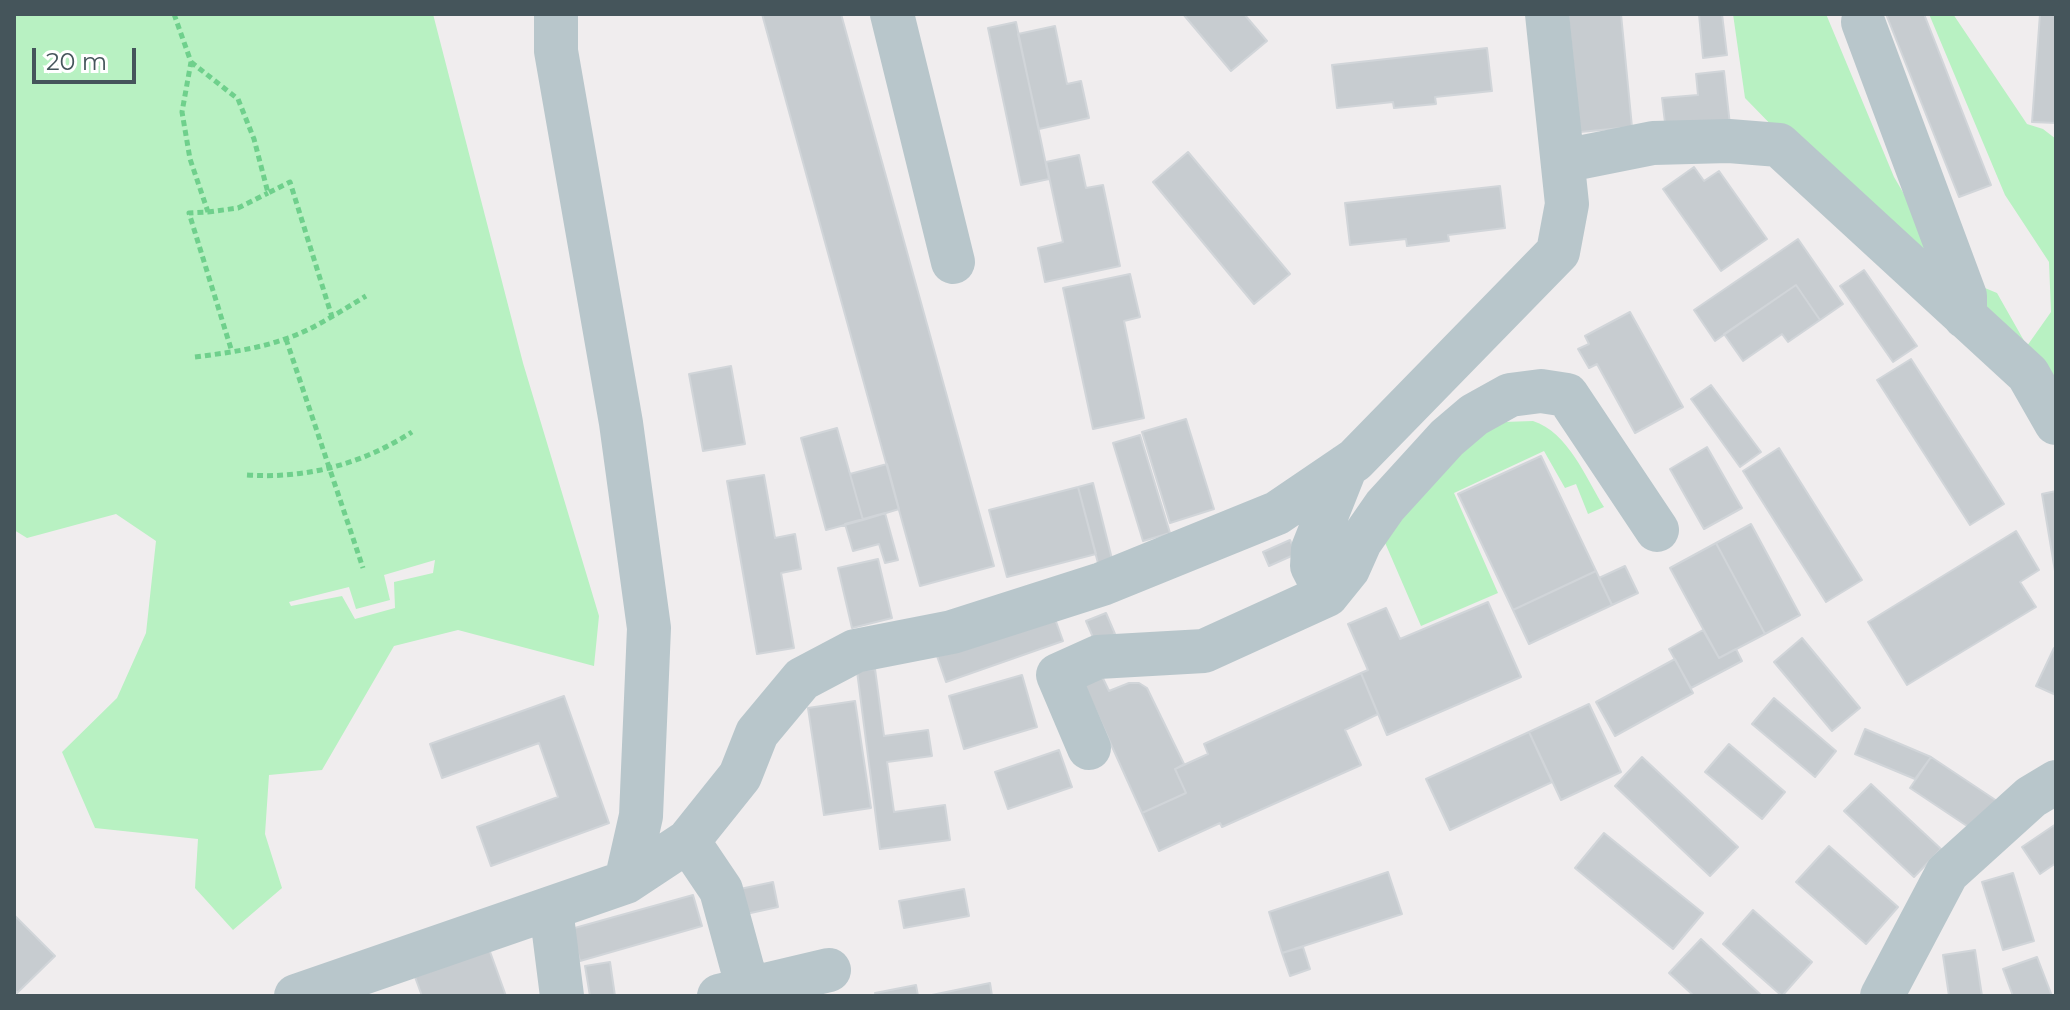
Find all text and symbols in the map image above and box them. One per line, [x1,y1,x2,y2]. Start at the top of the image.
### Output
scale bar [36,32,140,82]
text: 20 m [46,47,107,76]

